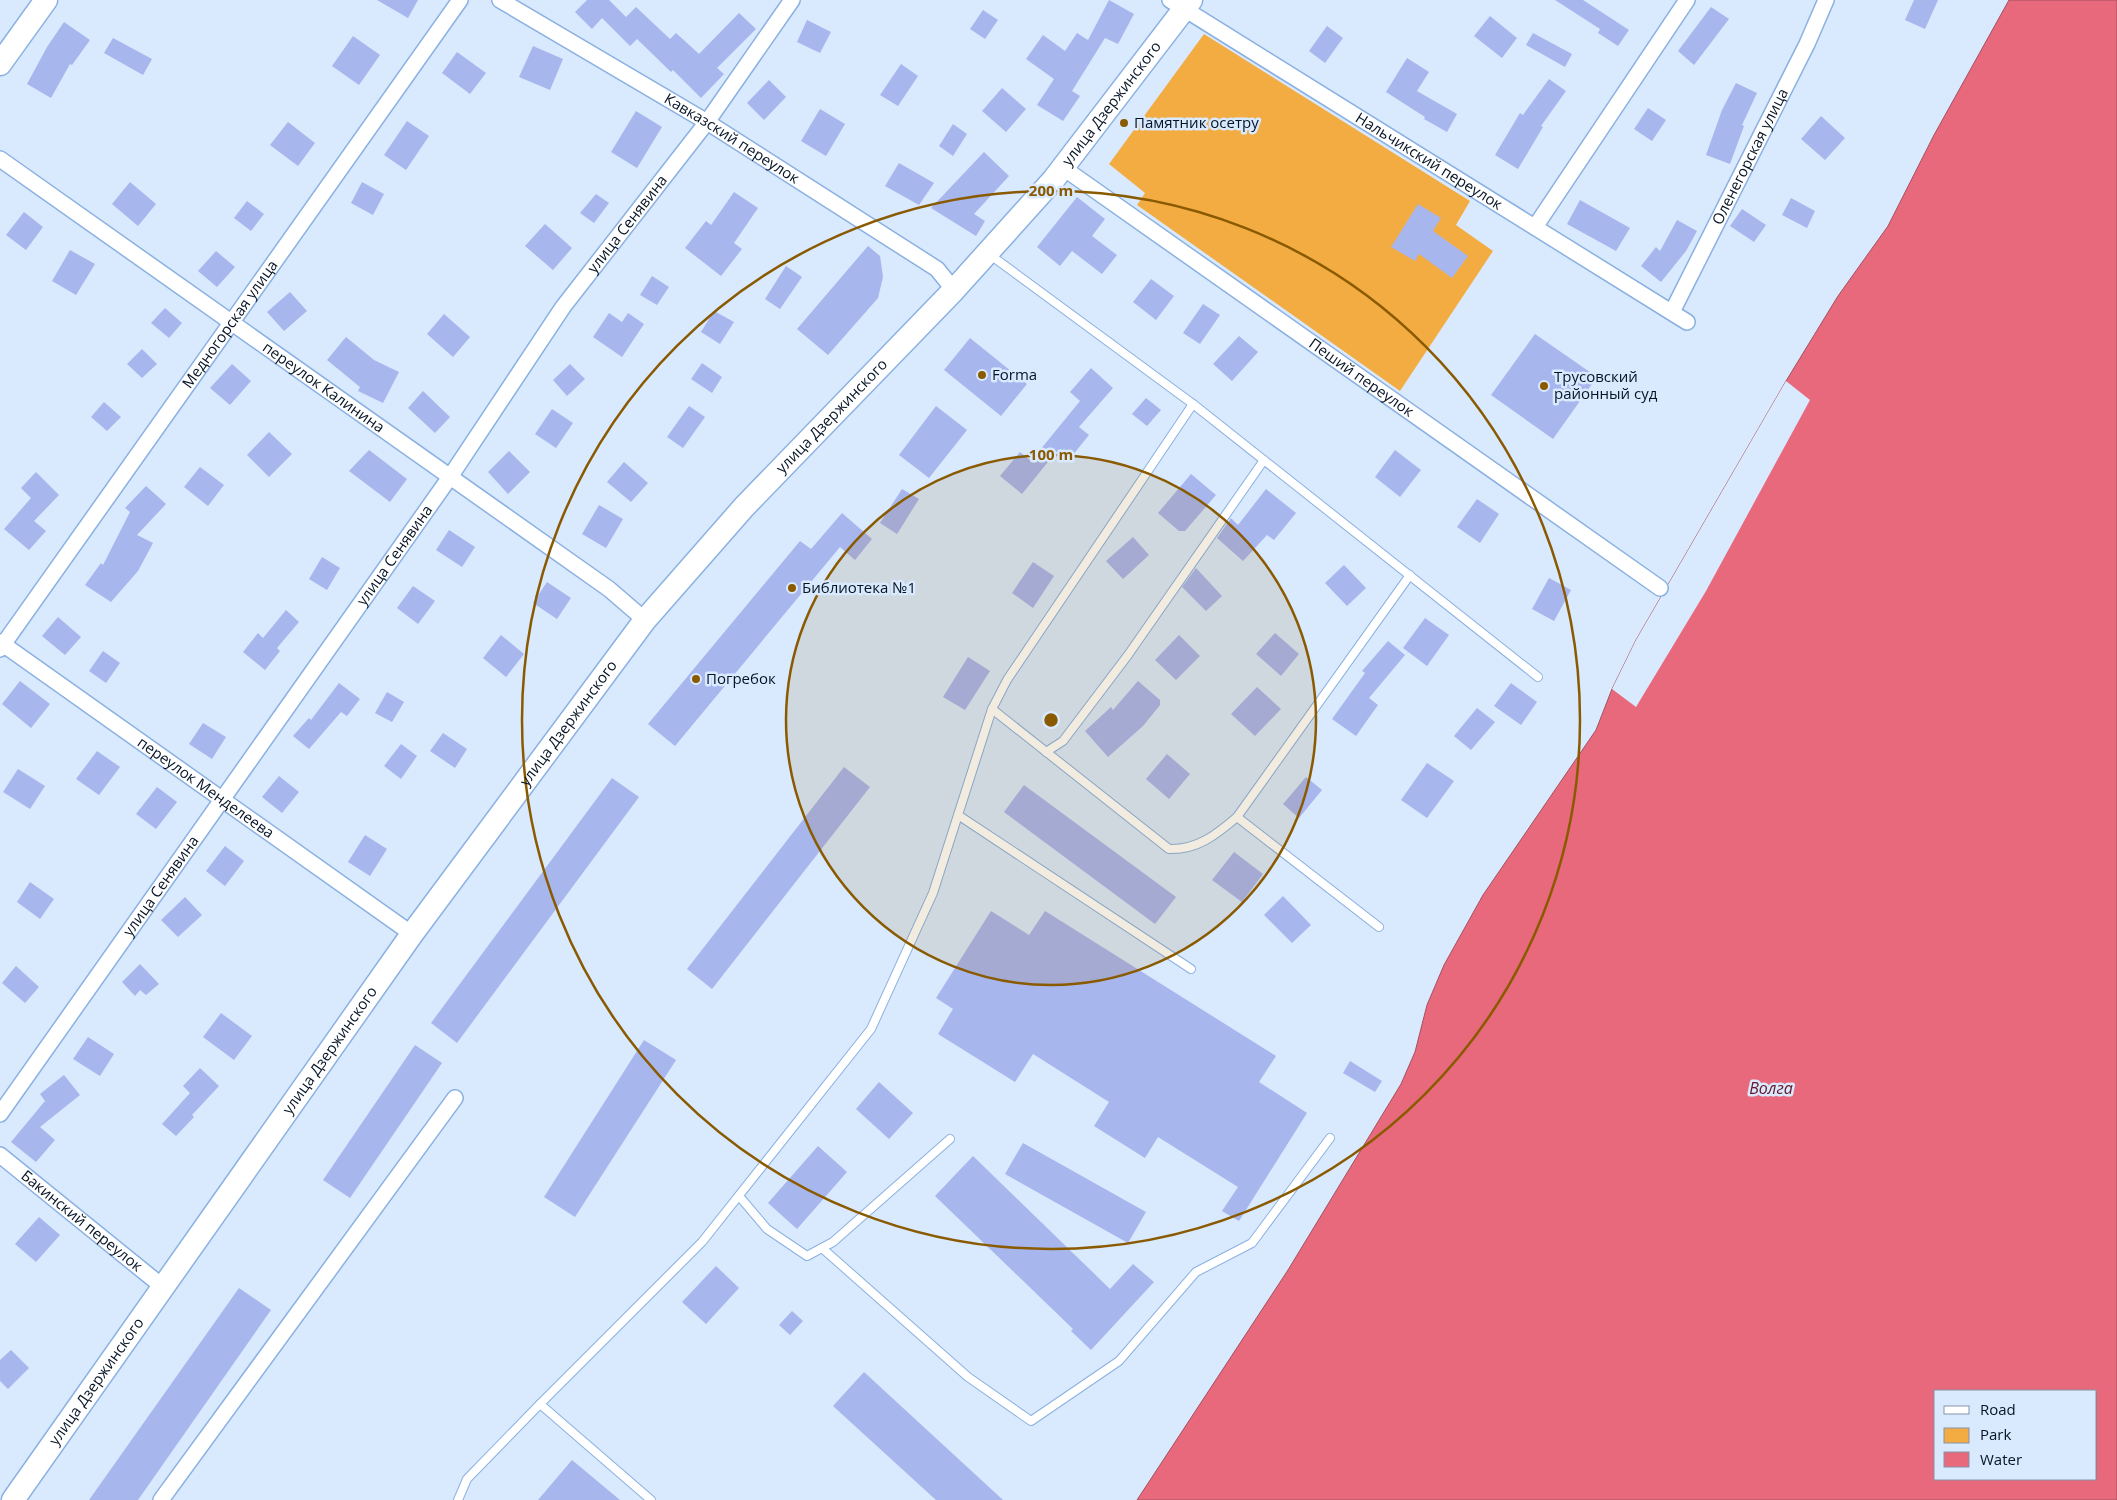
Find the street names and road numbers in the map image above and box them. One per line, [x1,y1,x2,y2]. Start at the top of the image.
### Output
street label: улица Дзержинского [1057,37,1165,169]
street label: Оленегорская улица [1707,85,1792,228]
street label: Кавказский переулок [661,88,804,188]
street label: Нальчикский переулок [1352,107,1507,214]
street label: улица Сенявина [582,170,671,277]
street label: Медногорская улица [177,256,282,392]
street label: Пеший переулок [1305,333,1419,421]
street label: переулок Калинина [259,337,389,436]
street label: улица Дзержинского [771,354,891,477]
street label: улица Сенявина [351,500,436,609]
street label: улица Дзержинского [514,656,621,790]
street label: переулок Менделеева [134,732,278,842]
street label: улица Сенявина [118,831,203,940]
street label: улица Дзержинского [277,982,381,1118]
street label: Бакинский переулок [17,1165,147,1276]
street label: улица Дзержинского [44,1313,148,1449]

